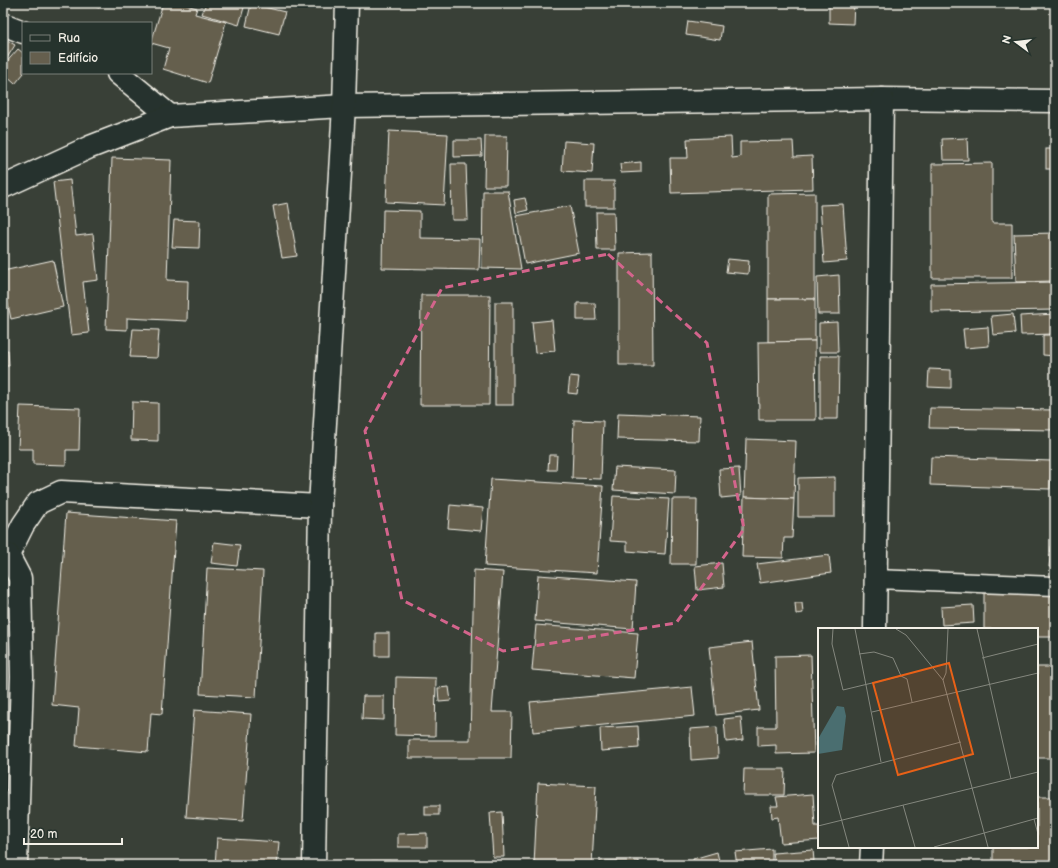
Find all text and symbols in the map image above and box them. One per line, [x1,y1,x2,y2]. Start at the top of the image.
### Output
legend [22,22,152,74]
north arrow [996,22,1036,62]
text: Rua [58,31,80,46]
text: N [999,34,1014,45]
text: Edifício [58,51,98,66]
inset map [818,628,1038,848]
scale bar [24,820,122,846]
text: 20 m [30,827,57,842]

